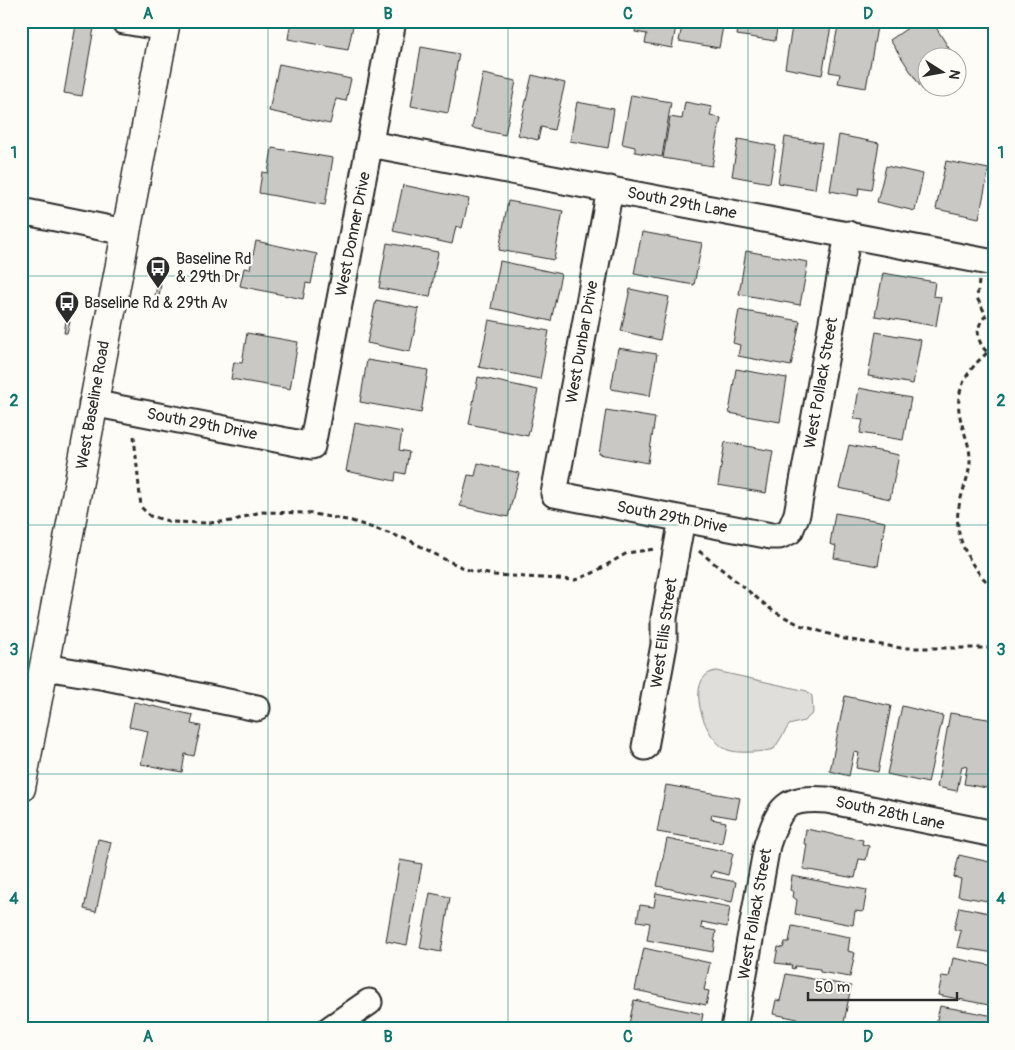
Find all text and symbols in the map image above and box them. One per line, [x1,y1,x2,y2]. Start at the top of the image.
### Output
text: A [143,4,154,24]
text: B [383,4,393,24]
text: C [623,4,633,24]
text: D [863,4,873,24]
north arrow [918,48,968,98]
text: N [945,68,964,81]
text: 1 [11,143,17,163]
text: 1 [998,143,1004,163]
street label: West Donner Drive [331,170,375,298]
street label: South 29th Lane [626,183,738,223]
place label: Baseline Rd & 29th Dr [176,249,252,287]
bus stop icon: Baseline Rd & 29th Dr [145,255,171,289]
street label: West Dunbar Drive [561,279,603,405]
bus stop icon: Baseline Rd & 29th Av [54,290,80,324]
place label: Baseline Rd & 29th Av [84,293,228,313]
street label: West Pollack Street [800,315,842,450]
street label: West Baseline Road [72,339,114,471]
text: 2 [10,391,19,411]
text: 2 [997,391,1006,411]
street label: South 29th Drive [145,403,259,445]
street label: South 29th Drive [615,496,729,538]
street label: West Ellis Street [646,576,682,690]
text: 3 [10,640,19,660]
text: 3 [997,640,1006,660]
street label: South 28th Lane [834,792,946,834]
street label: West Pollack Street [734,846,776,981]
text: 4 [9,889,19,909]
text: 4 [996,889,1006,909]
scale bar [808,970,956,1002]
text: 50 m [815,978,850,997]
text: A [143,1027,154,1047]
text: B [383,1027,393,1047]
text: C [623,1027,633,1047]
text: D [863,1027,873,1047]

